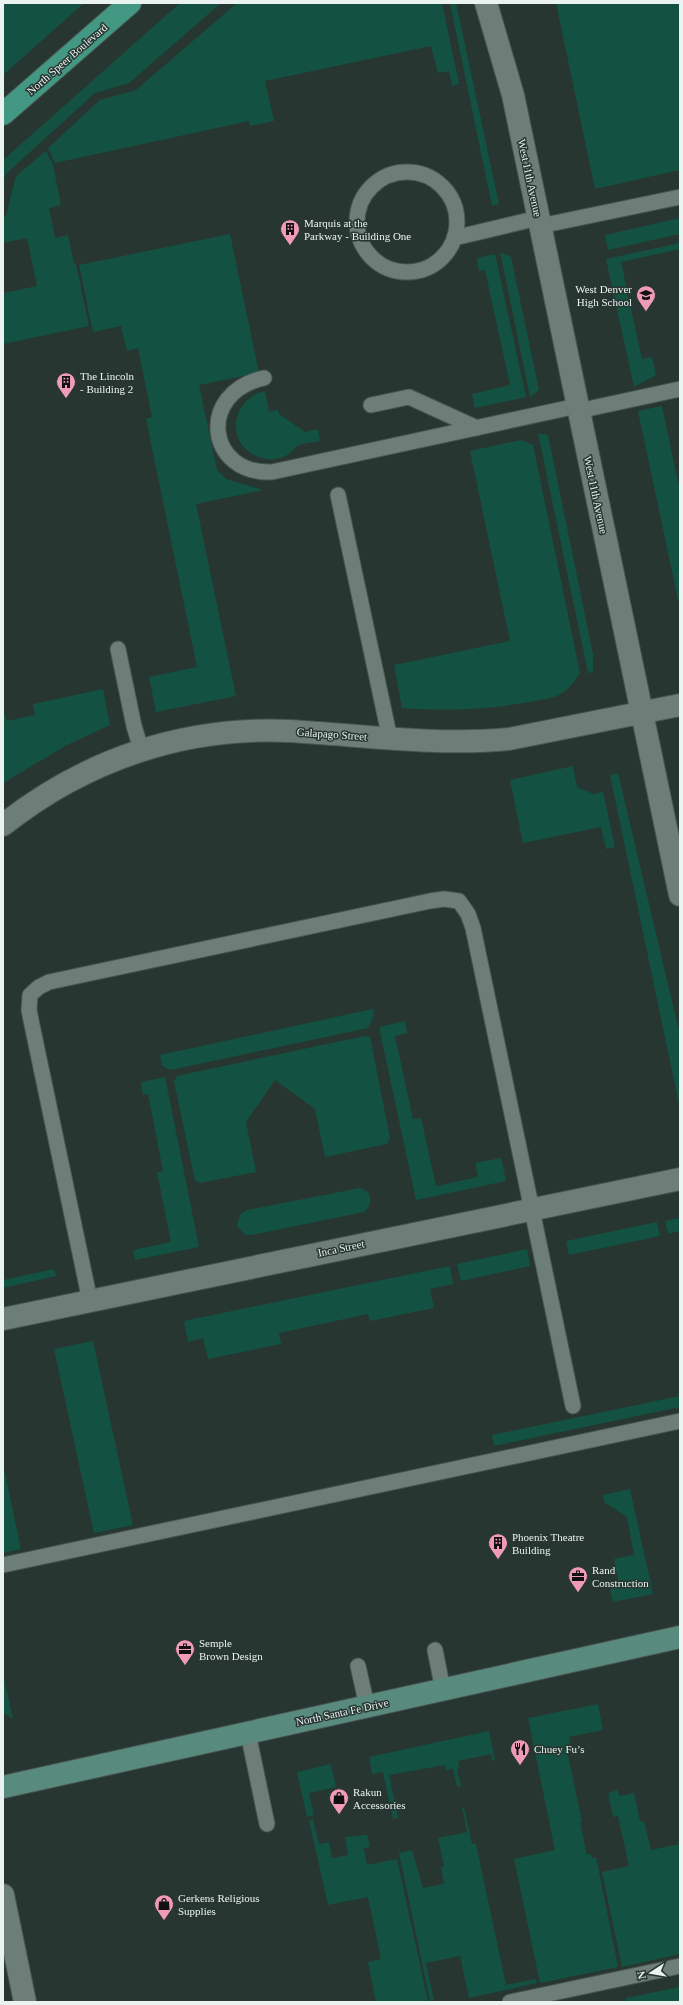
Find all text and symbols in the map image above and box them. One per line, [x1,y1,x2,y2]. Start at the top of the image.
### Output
street label: North Speer Boulevard [25,21,110,97]
street label: West 11th Avenue [516,138,544,218]
place label: Marquis at the Parkway - Building One [304,217,411,242]
building icon: Marquis at the Parkway - Building One [279,218,301,246]
place label: West Denver High School [575,283,632,308]
school or university icon: West Denver High School [635,284,657,312]
place label: The Lincoln - Building 2 [80,370,135,395]
building icon: The Lincoln - Building 2 [55,371,77,399]
street label: West 11th Avenue [582,455,610,535]
street label: Galapago Street [296,726,368,742]
street label: Inca Street [317,1237,365,1259]
place label: Phoenix Theatre Building [512,1531,584,1556]
building icon: Phoenix Theatre Building [487,1532,509,1560]
place label: Rand Construction [592,1564,649,1589]
office icon: Rand Construction [567,1565,589,1593]
place label: Semple Brown Design [199,1637,263,1662]
office icon: Semple Brown Design [174,1638,196,1666]
street label: North Santa Fe Drive [295,1696,390,1728]
restaurant icon: Chuey Fu’s [509,1738,531,1766]
place label: Chuey Fu’s [534,1743,584,1755]
place label: Rakun Accessories [353,1786,406,1811]
shop icon: Rakun Accessories [328,1787,350,1815]
place label: Gerkens Religious Supplies [178,1892,260,1917]
shop icon: Gerkens Religious Supplies [153,1893,175,1921]
north arrow [631,1953,671,1993]
text: N [635,1970,648,1980]

